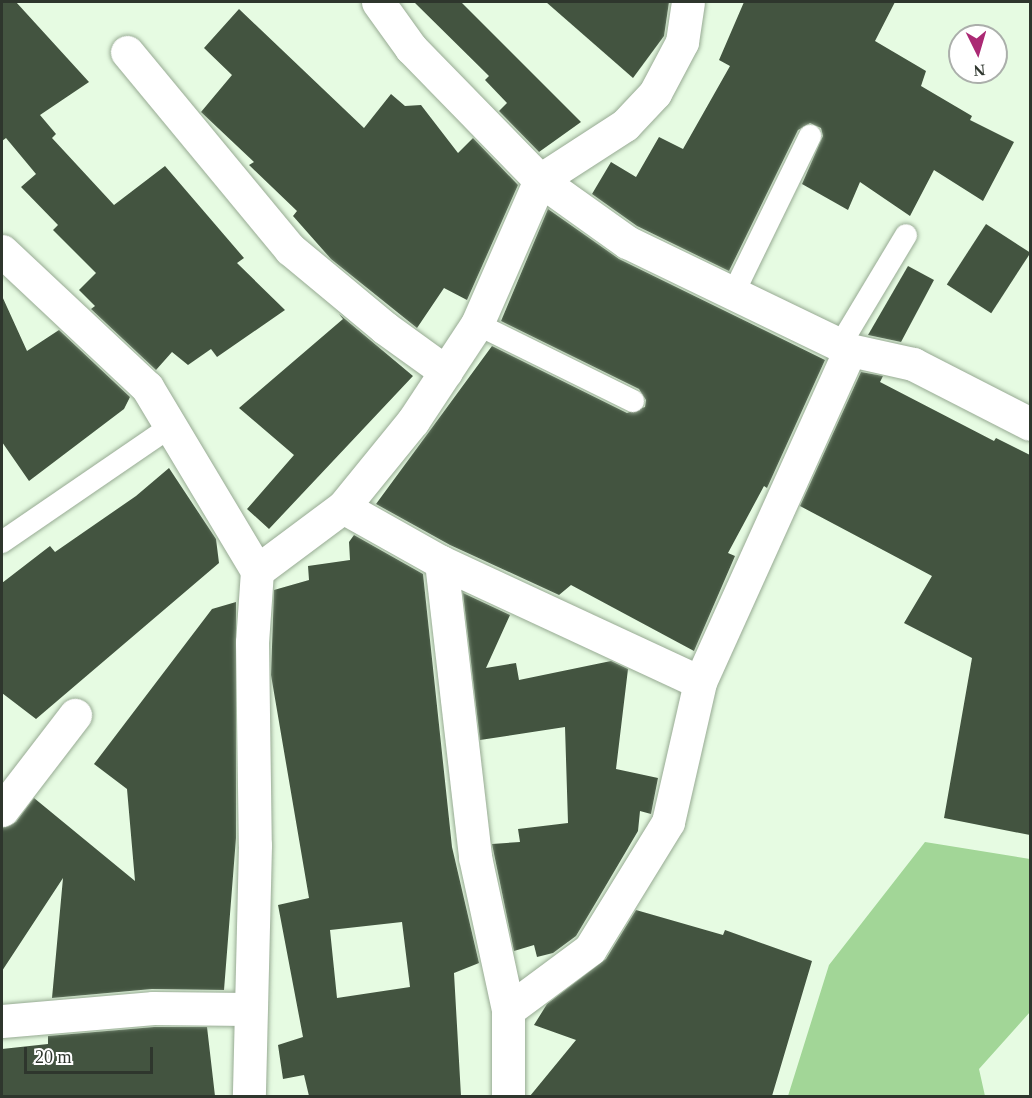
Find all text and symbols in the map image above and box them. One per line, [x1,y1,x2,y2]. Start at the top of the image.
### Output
north arrow [948,24,1008,84]
text: N [973,61,986,79]
scale bar [27,1035,156,1073]
text: 20 m [35,1047,72,1067]

